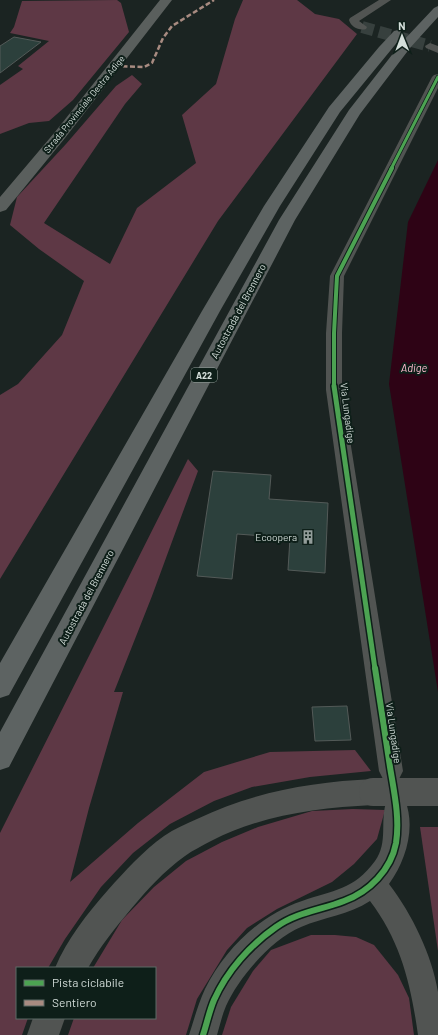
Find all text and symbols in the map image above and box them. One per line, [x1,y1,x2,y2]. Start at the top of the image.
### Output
north arrow [382,16,422,56]
text: N [398,19,406,32]
street label: Strada Provinciale Destra Adige [41,53,127,155]
street label: Autostrada del Brennero [208,262,268,360]
water label: Adige [401,361,427,374]
road number: A22 [191,368,217,382]
street label: Via Lungadige [338,382,358,444]
building icon: Ecoopera [300,529,316,545]
place label: Ecoopera [255,531,297,543]
street label: Autostrada del Brennero [56,548,116,646]
street label: Via Lungadige [384,702,404,764]
legend [16,967,156,1019]
text: Pista ciclabile [52,975,124,989]
text: Sentiero [52,995,97,1009]

